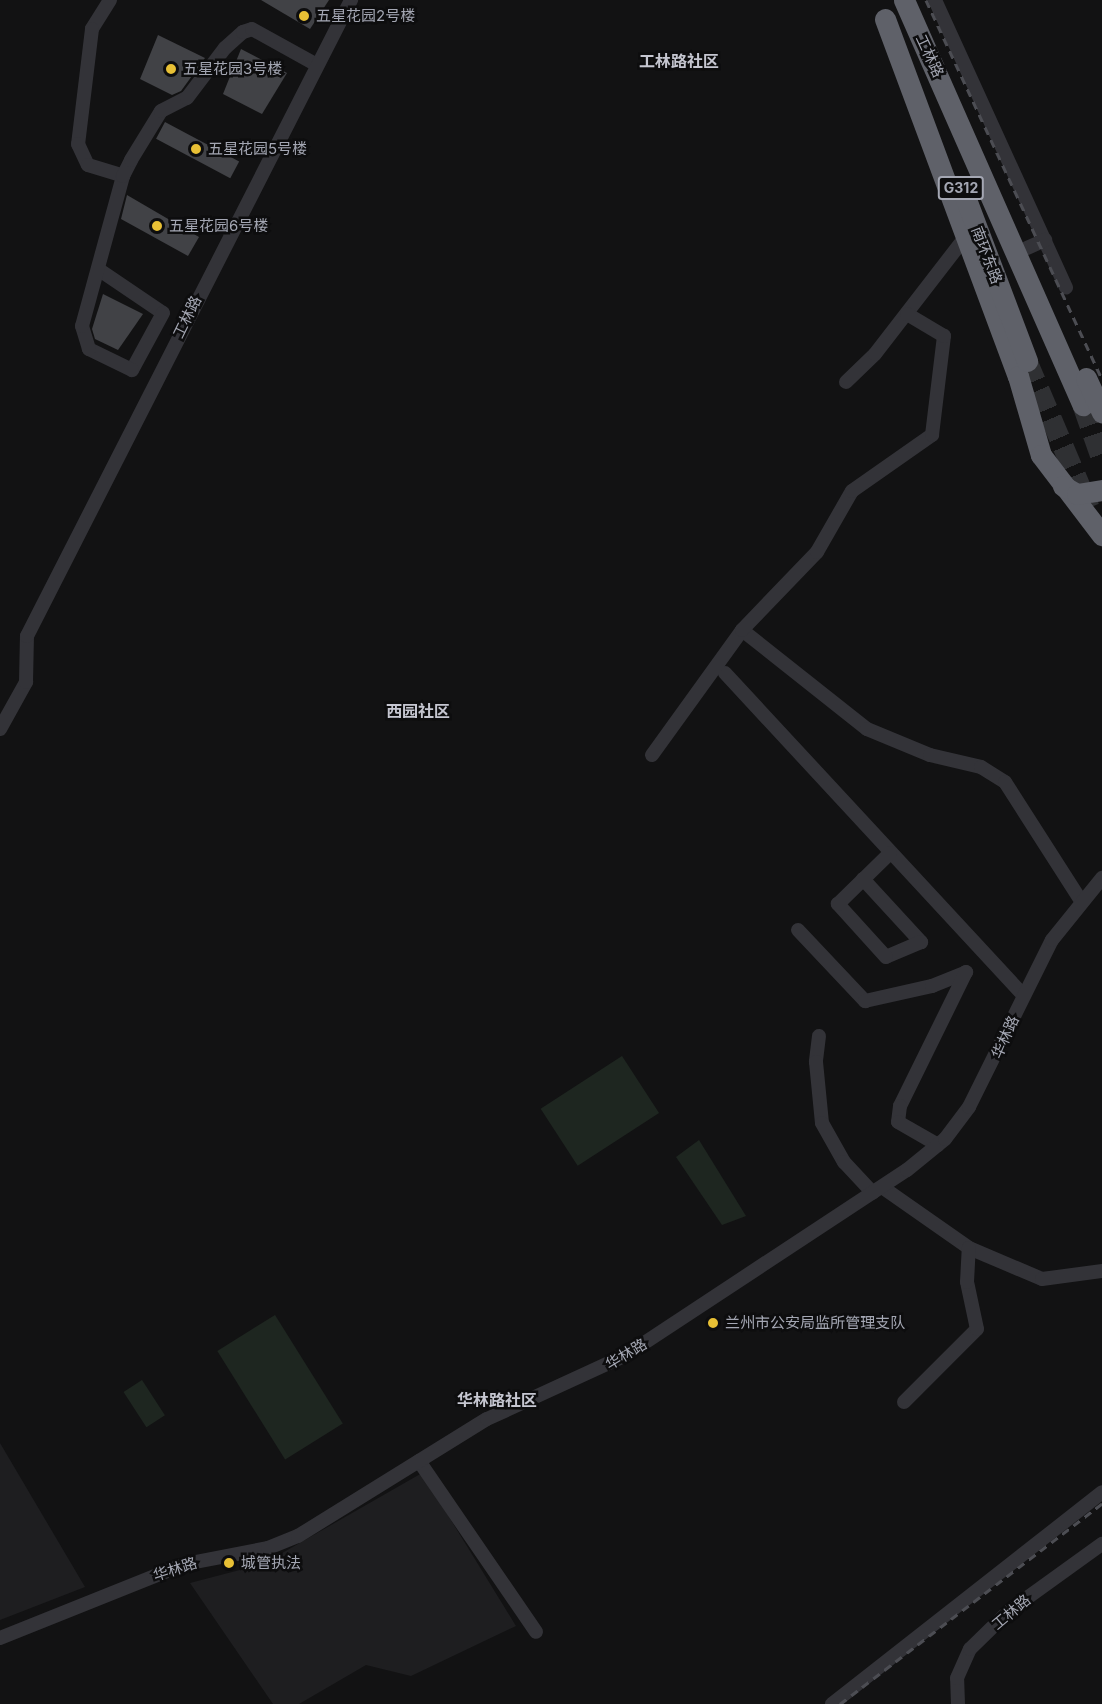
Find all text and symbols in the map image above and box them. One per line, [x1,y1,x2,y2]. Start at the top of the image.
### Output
place label: 五星花园2号楼 [316,7,415,25]
marker: 五星花园2号楼 [297,9,311,23]
street label: 工林路 [912,32,948,80]
district label: 工林路社区 [639,51,719,71]
place label: 五星花园3号楼 [183,60,282,78]
marker: 五星花园3号楼 [164,62,178,76]
place label: 五星花园5号楼 [208,140,307,158]
marker: 五星花园5号楼 [189,142,203,156]
road number: G312 [937,177,985,199]
place label: 五星花园6号楼 [169,217,268,235]
marker: 五星花园6号楼 [150,219,164,233]
street label: 南环东路 [968,224,1006,286]
street label: 工林路 [169,293,205,341]
district label: 西园社区 [386,701,450,721]
street label: 华林路 [988,1013,1022,1061]
place label: 兰州市公安局监所管理支队 [725,1314,905,1332]
marker: 兰州市公安局监所管理支队 [706,1316,720,1330]
street label: 华林路 [602,1335,650,1373]
district label: 华林路社区 [457,1390,537,1410]
street label: 华林路 [151,1553,199,1585]
place label: 城管执法 [241,1554,301,1572]
marker: 城管执法 [222,1556,236,1570]
street label: 工林路 [988,1591,1034,1633]

